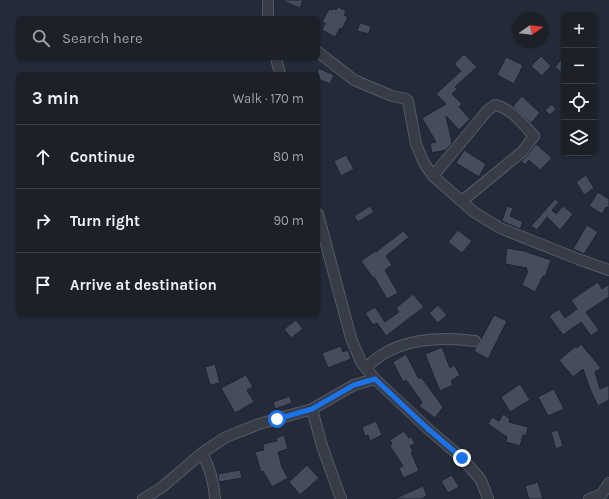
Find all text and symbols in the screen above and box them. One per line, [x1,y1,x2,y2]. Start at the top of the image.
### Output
north arrow [513,12,549,48]
map controls [561,12,597,156]
button: + [561,12,597,48]
search box [16,16,320,60]
icon: search [30,27,52,49]
text: Search here [62,29,143,47]
button: − [561,48,597,84]
button: locate [561,84,597,120]
text: 3 min [32,88,79,108]
text: Walk · 170 m [233,91,304,106]
button: layers [561,120,597,156]
icon: ahead [32,146,54,168]
text: Continue [70,148,135,166]
text: 80 m [273,149,304,164]
icon: right [32,210,54,232]
text: Turn right [70,212,140,230]
text: 90 m [273,213,304,228]
icon: arrive [32,274,54,296]
text: Arrive at destination [70,276,217,294]
route start [268,410,286,428]
route end [453,449,471,467]

